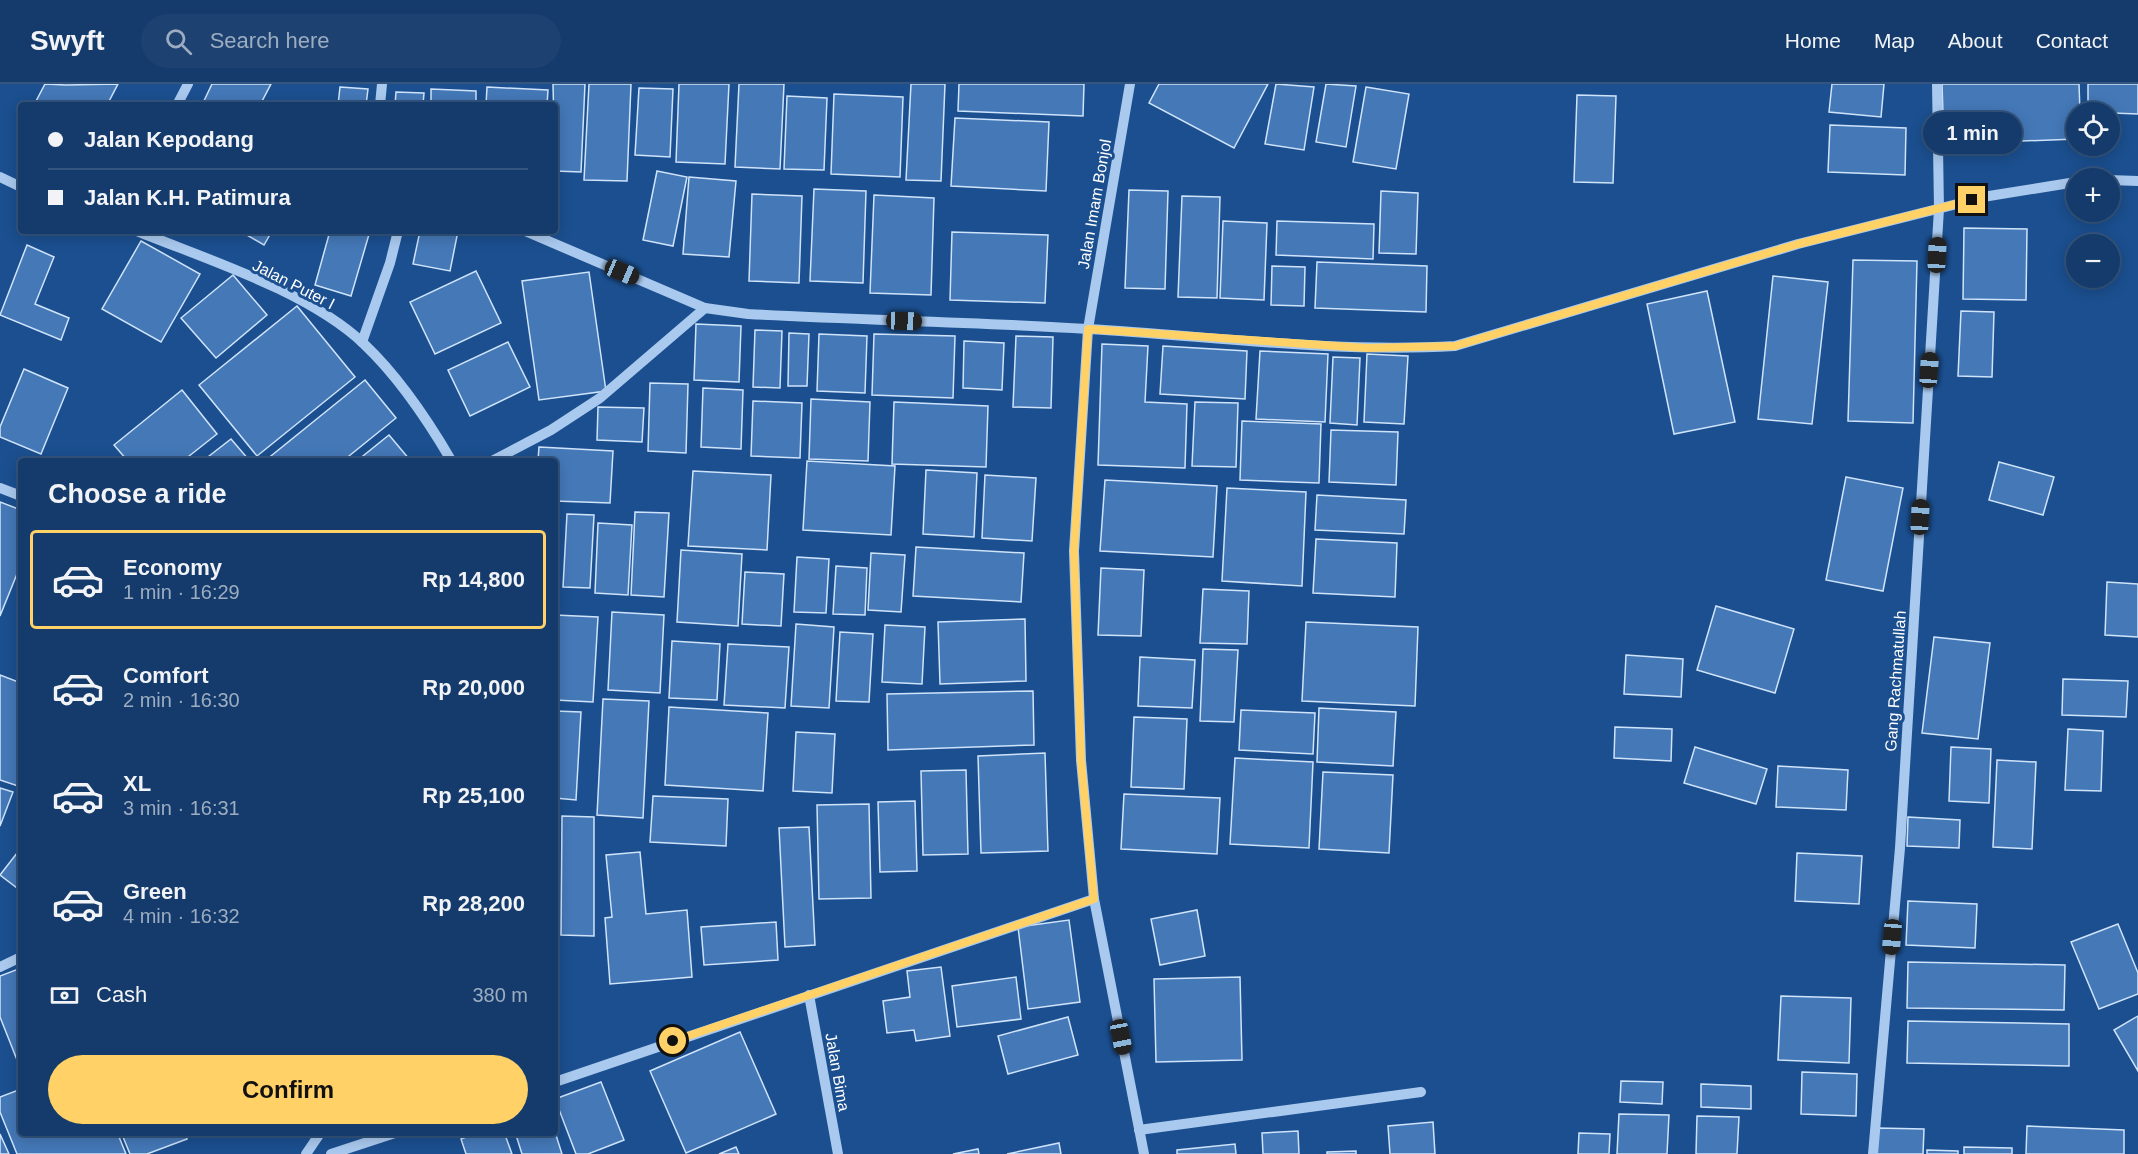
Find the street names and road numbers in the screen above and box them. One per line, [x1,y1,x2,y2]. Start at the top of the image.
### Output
street label: Jalan Imam Bonjol [1075,138,1114,270]
street label: Jalan Puter I [250,256,338,312]
street label: Gang Rachmatullah [1882,610,1909,752]
street label: Jalan Bima [822,1032,853,1113]

